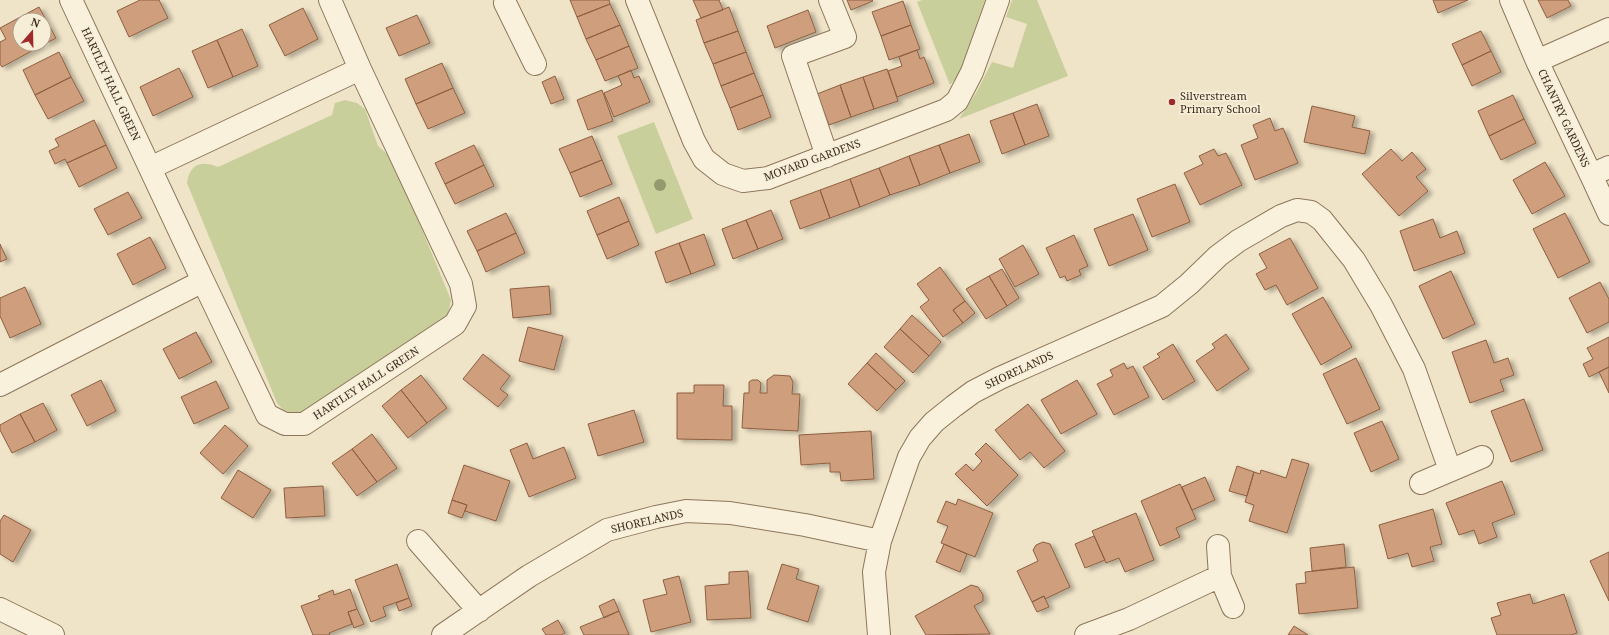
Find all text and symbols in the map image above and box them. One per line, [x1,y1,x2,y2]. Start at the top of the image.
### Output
north arrow [12,12,52,52]
text: N [29,14,43,31]
street label: HARTLEY HALL GREEN [79,25,145,144]
street label: CHANTRY GARDENS [1535,66,1594,169]
place label: Silverstream Primary School [1180,88,1261,116]
marker: Silverstream Primary School [1167,97,1177,107]
street label: MOYARD GARDENS [761,135,862,184]
street label: HARTLEY HALL GREEN [310,342,422,423]
street label: SHORELANDS [982,347,1055,392]
street label: SHORELANDS [609,505,685,536]

